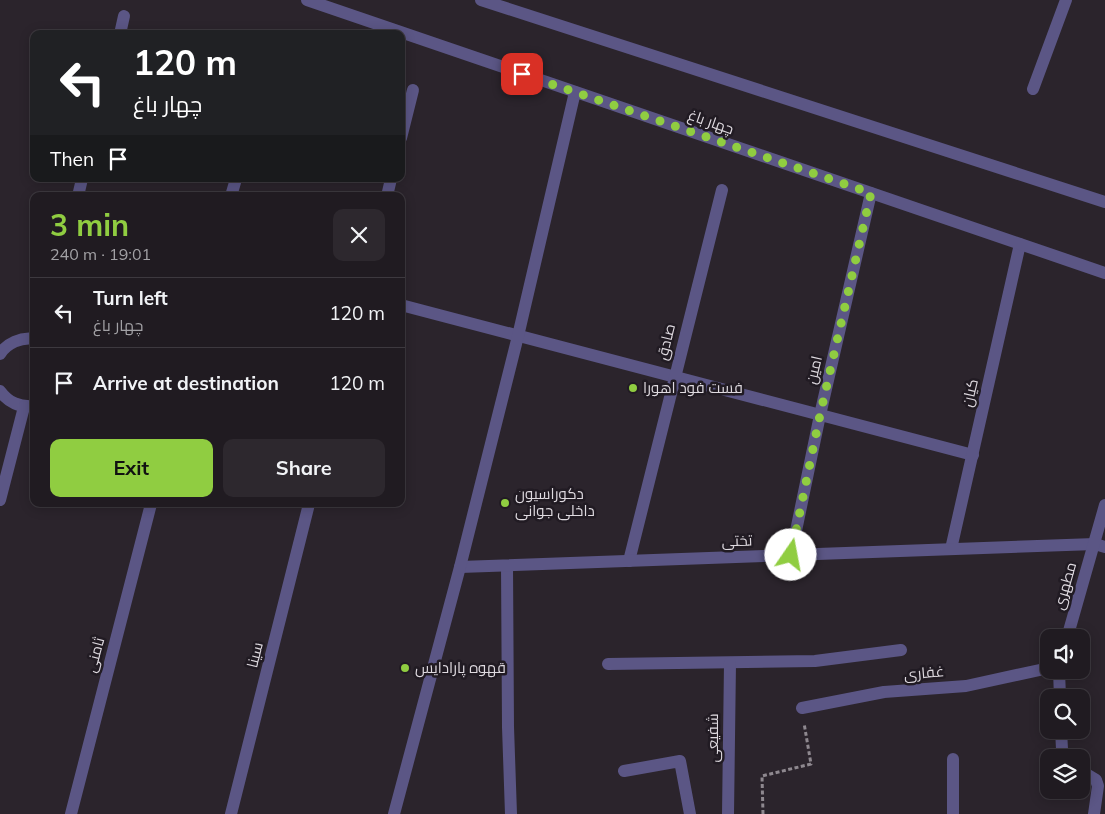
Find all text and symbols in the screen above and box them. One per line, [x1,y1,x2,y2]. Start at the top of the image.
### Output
text: 120 m [133,40,237,84]
icon: left [50,50,115,115]
pin [501,53,543,95]
icon: arrive [508,60,536,88]
text: چهار باغ [133,90,202,118]
street label: چهار باغ [685,105,737,140]
icon: arrive [104,145,132,173]
text: Then [50,147,94,171]
text: 3 min [50,206,129,244]
button: close [333,209,385,261]
text: 240 m · 19:01 [50,244,151,264]
text: Turn left [93,286,168,310]
icon: left [50,299,78,327]
text: 120 m [329,301,385,325]
text: چهار باغ [93,315,143,335]
street label: صادق [652,322,680,362]
street label: امین [801,354,827,386]
icon: arrive [50,369,78,397]
text: Arrive at destination [93,371,279,395]
text: 120 m [329,371,385,395]
street label: کیان [957,377,983,409]
place label: فست فود اهورا [643,378,743,397]
marker: فست فود اهورا [627,382,639,394]
button: Exit [50,439,213,497]
button: Share [223,439,385,497]
place label: دکوراسیون داخلی جوانی [515,484,595,521]
marker: دکوراسیون داخلی جوانی [499,497,511,509]
position arrow [764,528,816,580]
street label: تختی [721,530,753,552]
street label: مطهری [1049,560,1081,612]
map controls [1040,629,1090,799]
button: sound [1040,629,1090,679]
street label: ثامنی [81,635,109,675]
street label: سینا [242,640,267,670]
place label: قهوه پارادایس [415,658,506,678]
street label: غفاری [903,661,945,685]
marker: قهوه پارادایس [399,662,411,674]
button: search [1040,689,1090,739]
street label: شفیعی [703,713,723,763]
button: layers [1040,749,1090,799]

